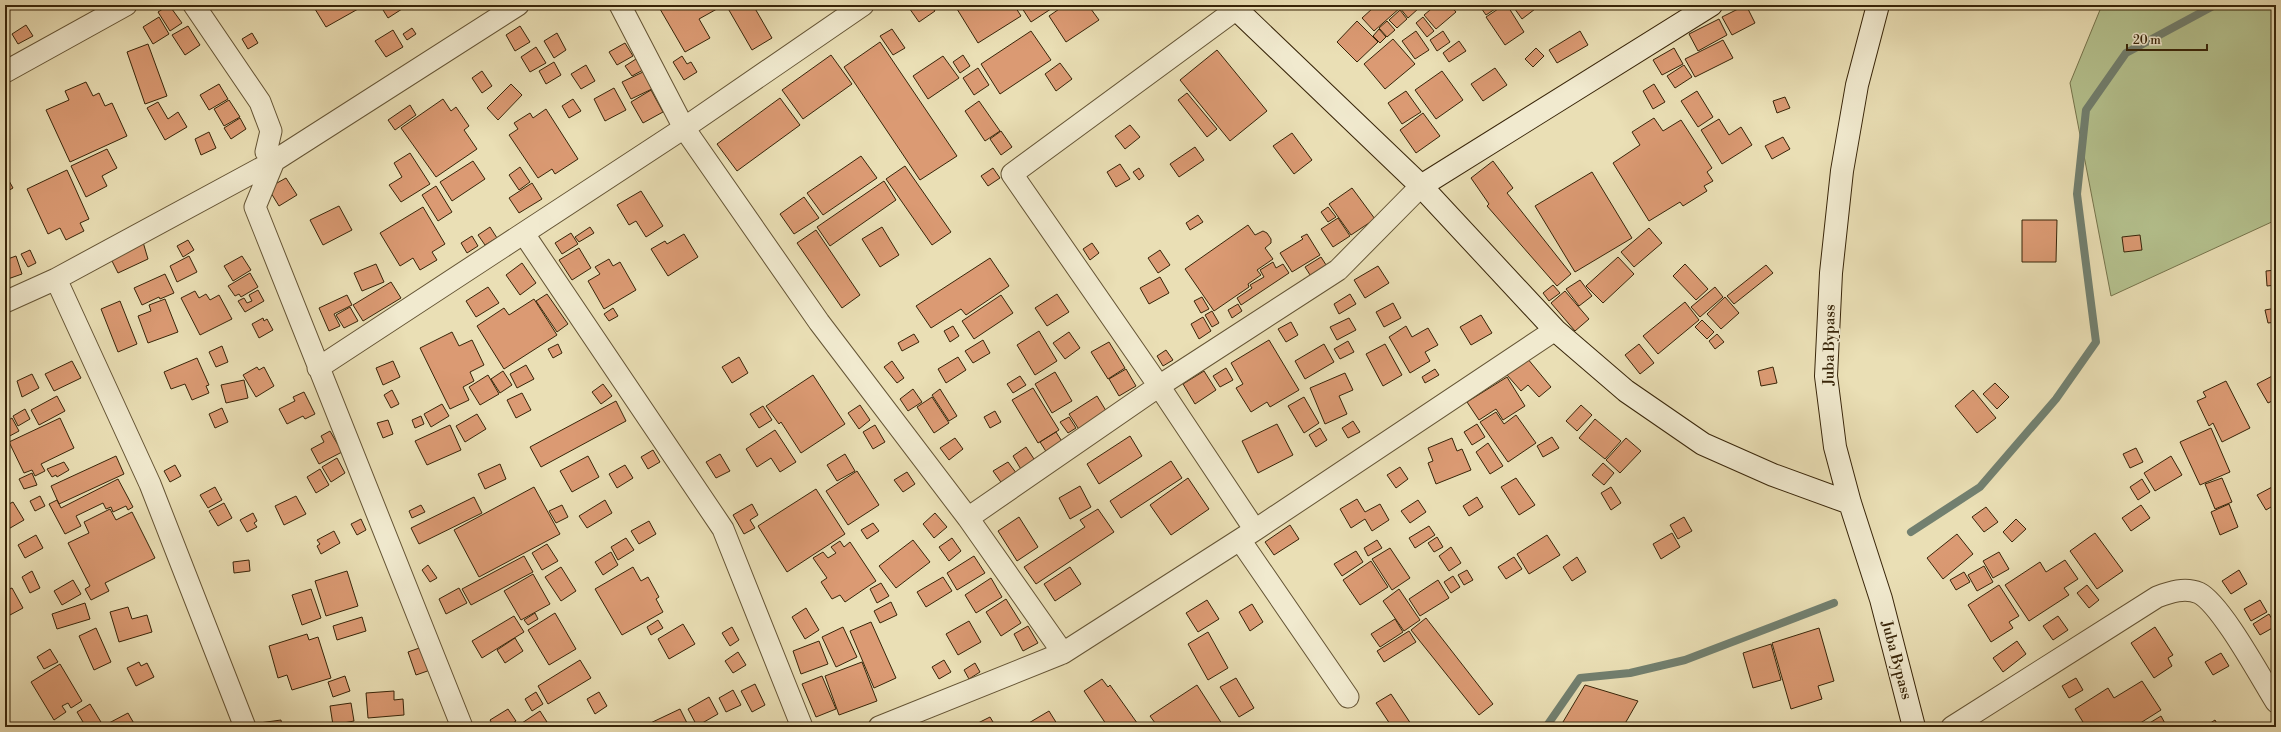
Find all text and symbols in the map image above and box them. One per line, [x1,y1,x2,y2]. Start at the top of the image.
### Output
scale bar [2127,26,2207,52]
text: 20 m [2133,33,2161,48]
street label: Juba Bypass [1819,304,1840,387]
street label: Juba Bypass [1877,618,1916,702]

